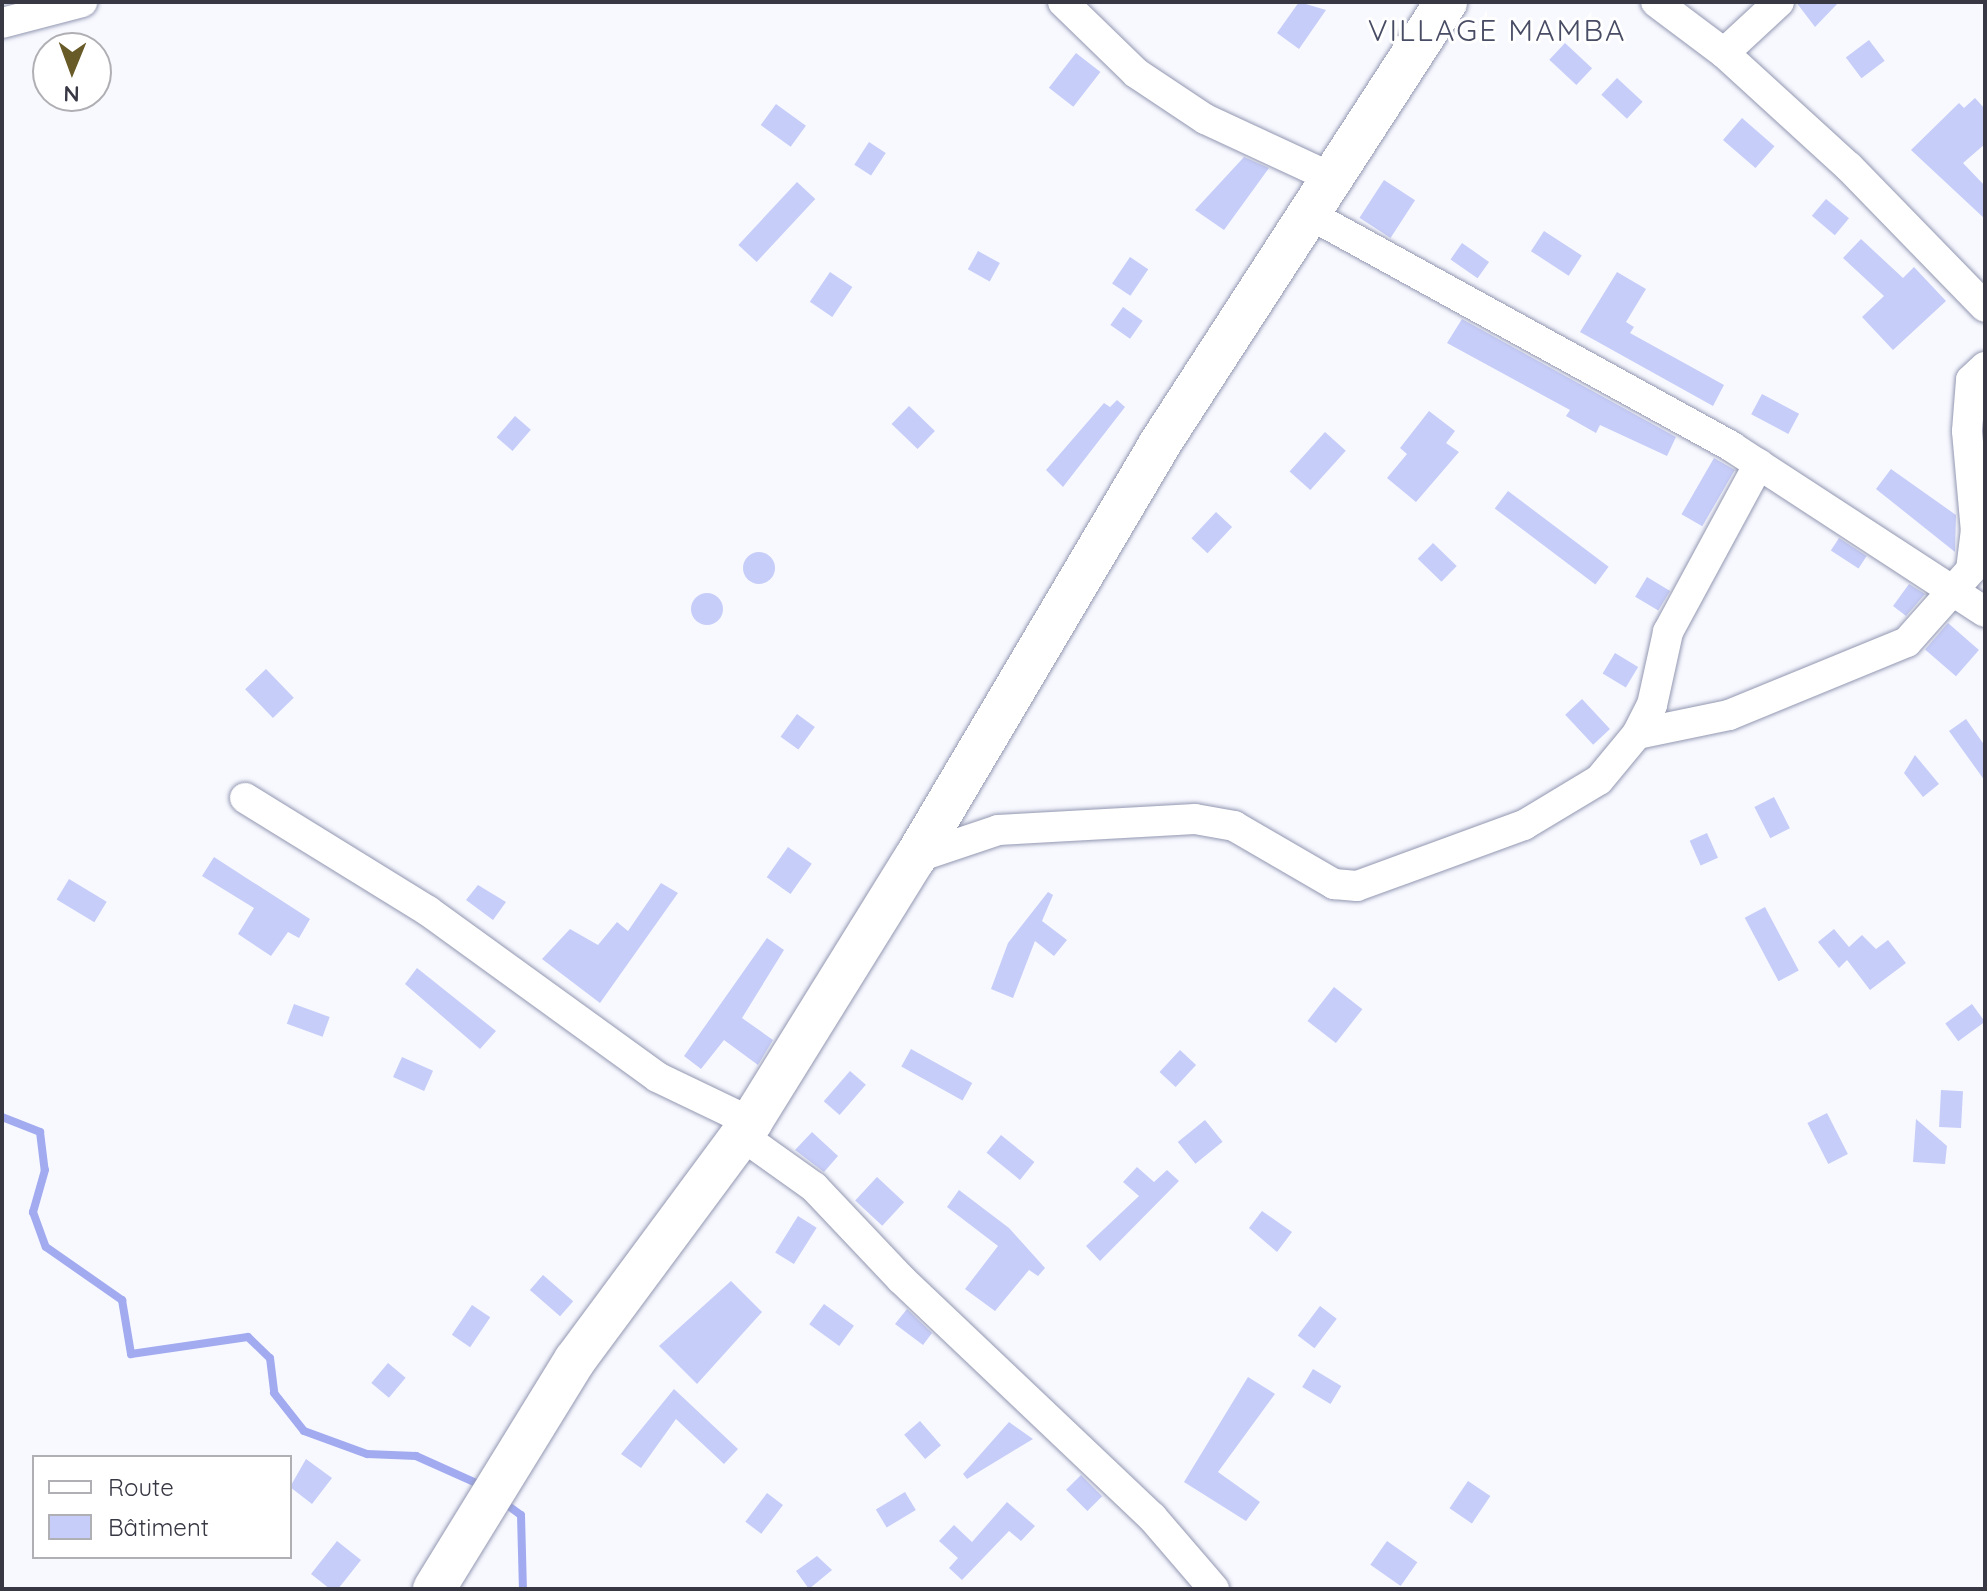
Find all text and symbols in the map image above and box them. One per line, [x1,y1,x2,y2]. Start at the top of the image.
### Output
district label: VILLAGE MAMBA [1368,12,1626,48]
north arrow [32,32,112,112]
text: N [63,80,80,108]
legend [32,1455,292,1559]
text: Route [108,1472,174,1502]
text: Bâtiment [108,1512,209,1542]

